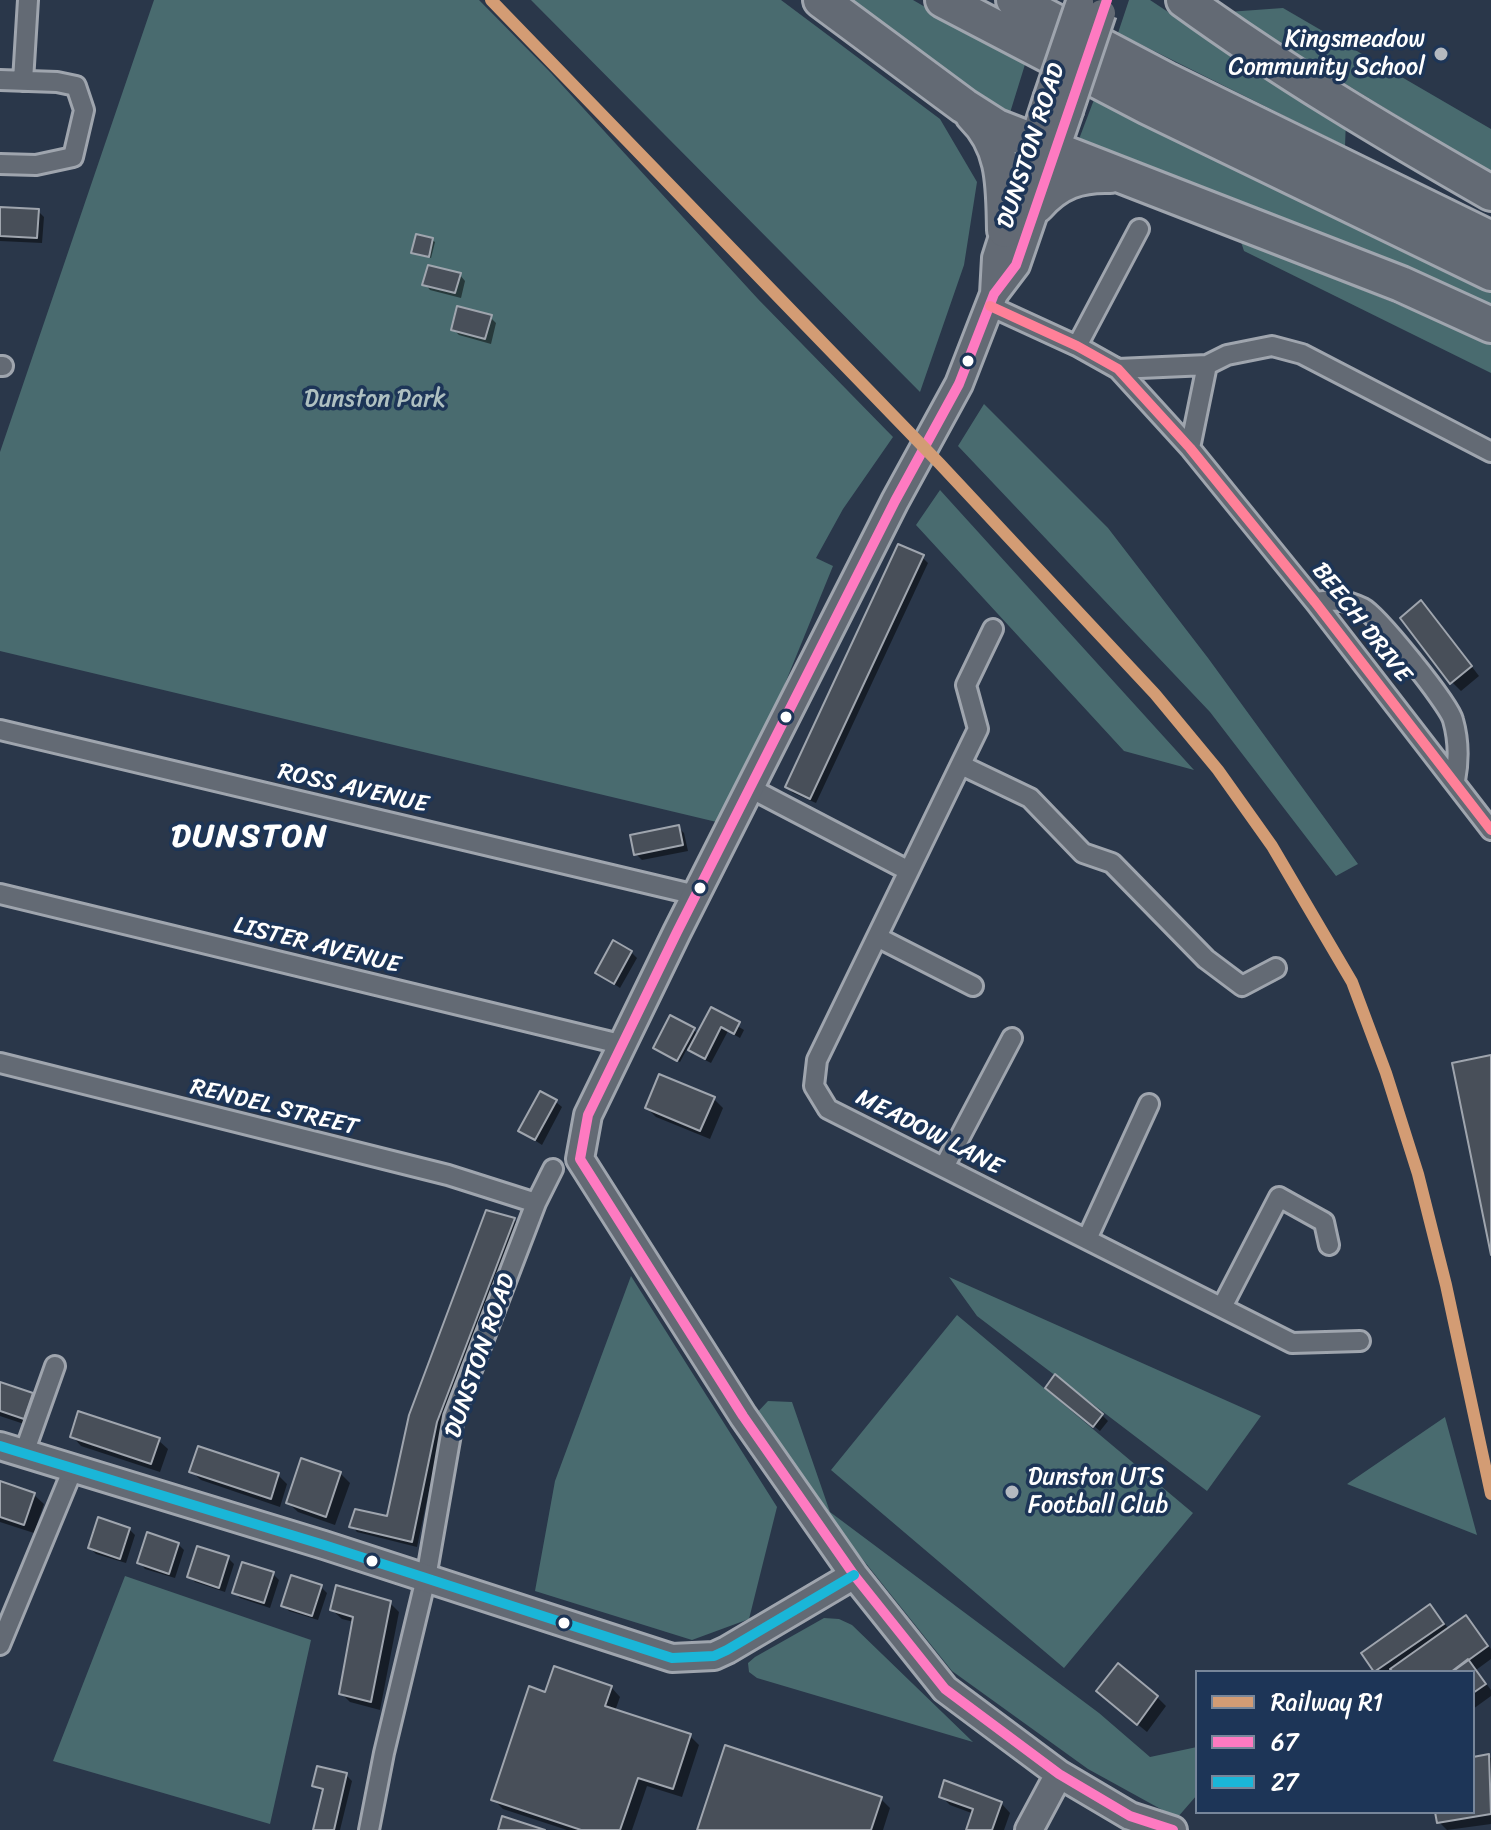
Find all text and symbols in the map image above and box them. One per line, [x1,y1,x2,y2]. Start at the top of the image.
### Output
place label: Kingsmeadow Community School [1228,26,1425,82]
marker: Kingsmeadow Community School [1432,45,1450,63]
street label: DUNSTON ROAD [992,60,1072,232]
unlabelled marker [960,353,976,369]
park label: Dunston Park [304,386,446,414]
street label: BEECH DRIVE [1305,557,1417,689]
unlabelled marker [778,709,794,725]
street label: ROSS AVENUE [275,758,431,820]
district label: DUNSTON [173,819,327,857]
unlabelled marker [692,880,708,896]
street label: LISTER AVENUE [231,911,403,981]
street label: RENDEL STREET [187,1073,361,1143]
street label: MEADOW LANE [851,1084,1007,1182]
street label: DUNSTON ROAD [439,1270,523,1442]
place label: Dunston UTS Football Club [1028,1464,1168,1520]
marker: Dunston UTS Football Club [1003,1483,1021,1501]
unlabelled marker [364,1553,380,1569]
unlabelled marker [556,1615,572,1631]
legend [1195,1670,1475,1814]
text: Railway R1 [1271,1681,1383,1723]
text: 67 [1271,1721,1298,1763]
text: 27 [1271,1761,1299,1803]

